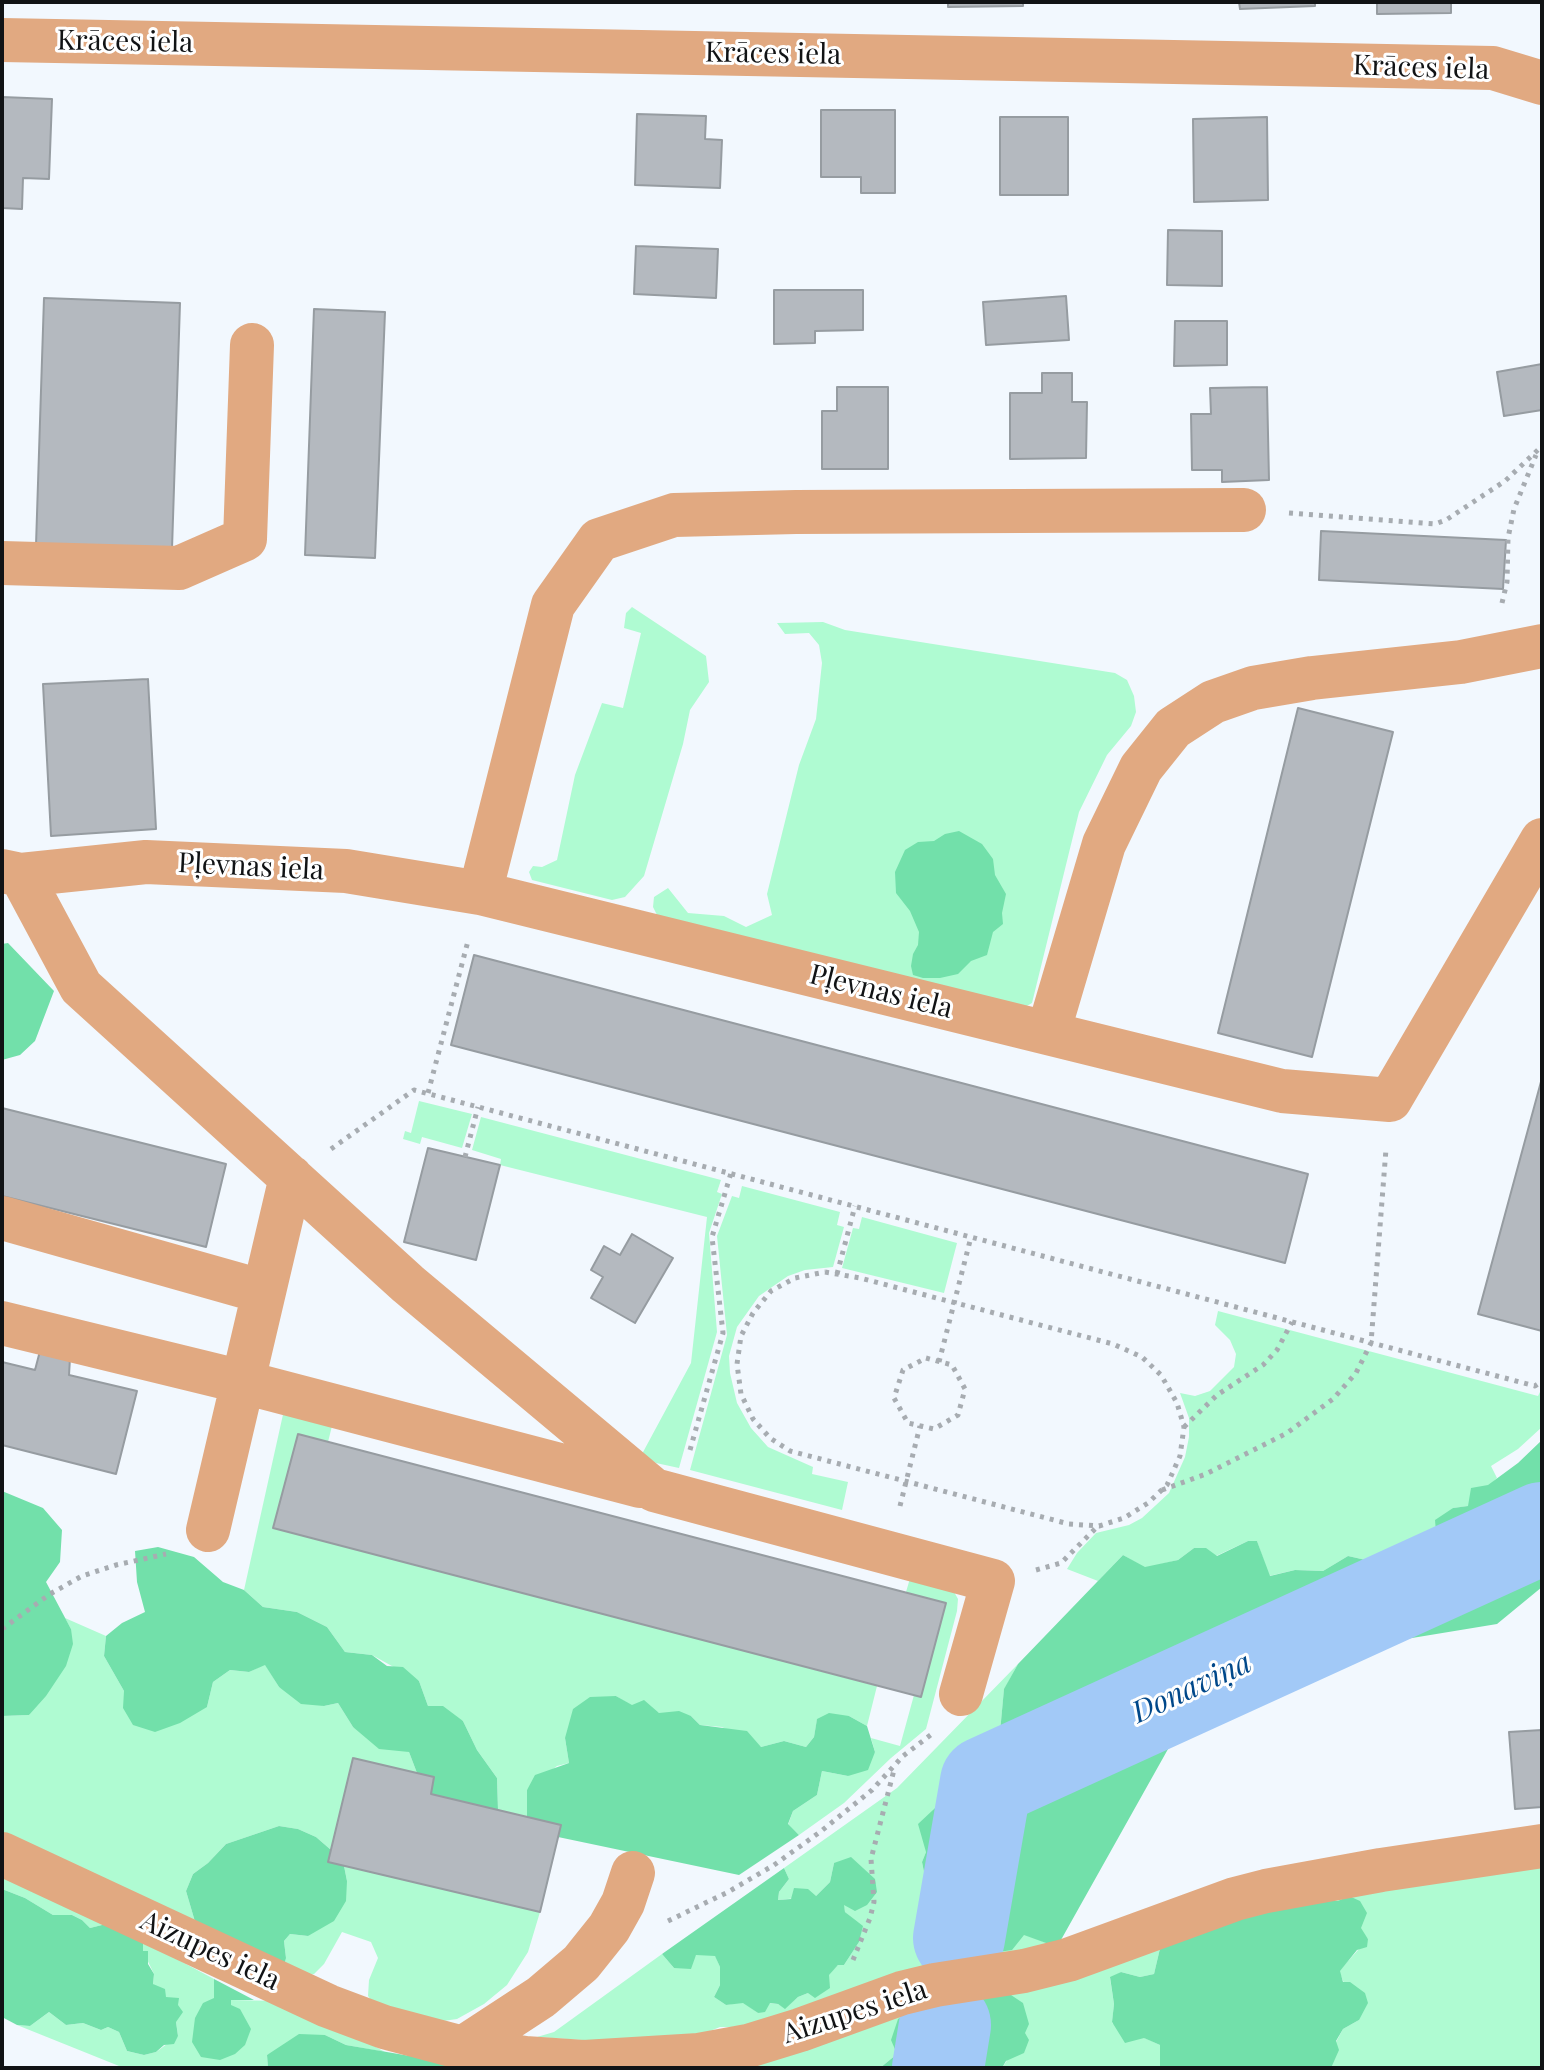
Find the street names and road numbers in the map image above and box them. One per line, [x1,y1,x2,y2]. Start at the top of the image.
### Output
street label: Krāces iela [57,24,193,60]
street label: Krāces iela [705,36,841,72]
street label: Krāces iela [1352,49,1490,87]
street label: Pļevnas iela [177,846,325,888]
street label: Pļevnas iela [806,958,956,1026]
street label: Aizupes iela [135,1904,285,1998]
street label: Aizupes iela [779,1973,931,2051]

